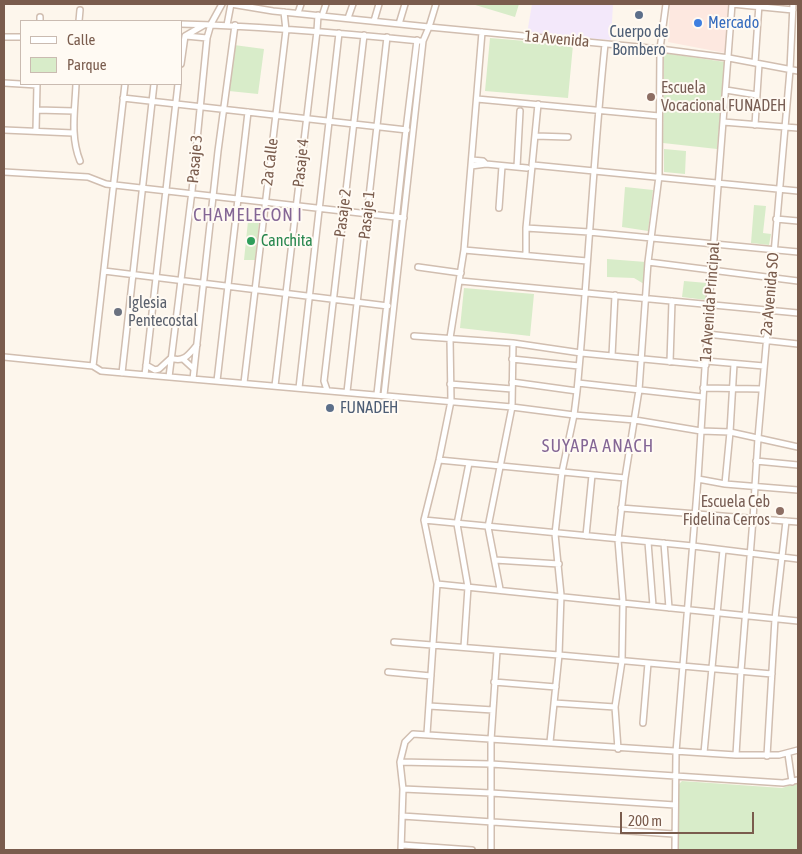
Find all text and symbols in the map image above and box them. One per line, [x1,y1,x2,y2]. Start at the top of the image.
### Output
marker: Cuerpo de Bombero [633,9,645,21]
place label: Mercado [708,13,759,33]
marker: Mercado [692,17,704,29]
legend [20,20,182,85]
place label: Cuerpo de Bombero [609,22,669,60]
street label: 1a Avenida [524,27,590,51]
text: Calle [67,31,95,48]
text: Parque [67,56,107,73]
place label: Escuela Vocacional FUNADEH [661,78,786,116]
marker: Escuela Vocacional FUNADEH [645,91,657,103]
street label: Pasaje 3 [183,134,207,184]
street label: 2a Calle [258,137,282,187]
street label: Pasaje 4 [289,138,313,188]
street label: Pasaje 2 [331,188,355,238]
street label: Pasaje 1 [355,190,379,240]
district label: CHAMELECON I [192,204,304,226]
place label: Canchita [261,231,313,251]
marker: Canchita [245,235,257,247]
street label: 1a Avenida Principal [696,241,724,363]
street label: 2a Avenida SO [757,252,783,336]
place label: Iglesia Pentecostal [128,293,198,331]
marker: Iglesia Pentecostal [112,306,124,318]
place label: FUNADEH [340,398,398,418]
marker: FUNADEH [324,402,336,414]
district label: SUYAPA ANACH [540,435,656,457]
place label: Escuela Ceb Fidelina Cerros [683,492,770,530]
marker: Escuela Ceb Fidelina Cerros [774,505,786,517]
scale bar [622,802,756,834]
text: 200 m [628,812,662,829]

